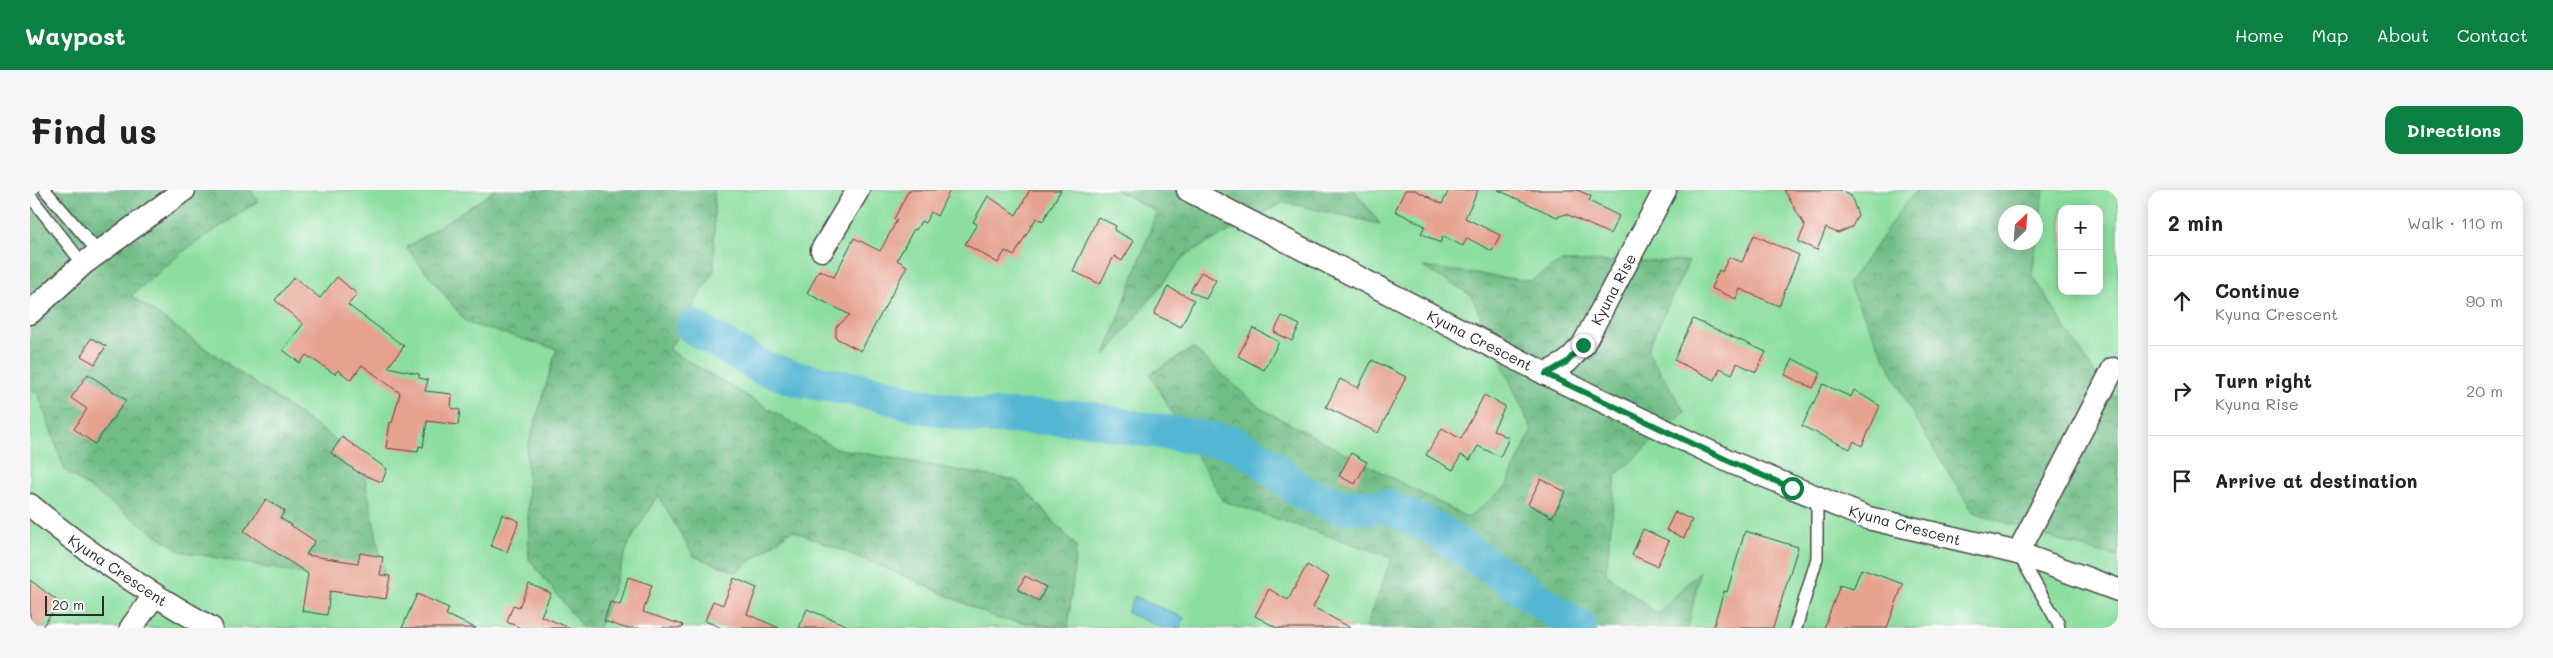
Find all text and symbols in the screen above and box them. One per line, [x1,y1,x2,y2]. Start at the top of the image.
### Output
text: Waypost [25,20,126,51]
text: Home [2235,23,2284,47]
text: Map [2312,23,2348,47]
text: About [2376,23,2429,47]
text: Contact [2457,23,2528,47]
button: Directions [2385,106,2523,154]
text: Find us [30,107,157,153]
north arrow [1998,205,2043,250]
map controls [2058,205,2103,295]
button: + [2058,205,2103,250]
text: 2 min [2168,209,2223,236]
text: Walk · 110 m [2407,212,2503,233]
street label: Kyuna Rise [1586,250,1640,328]
button: − [2058,250,2103,295]
text: Continue [2215,278,2300,303]
icon: ahead [2168,287,2196,315]
text: 90 m [2466,290,2503,311]
text: Kyuna Crescent [2215,303,2338,324]
street label: Kyuna Crescent [1424,305,1536,375]
route end [1572,334,1595,357]
text: Turn right [2215,368,2312,393]
icon: right [2168,377,2196,405]
text: 20 m [2466,380,2503,401]
text: Kyuna Rise [2215,393,2299,414]
icon: arrive [2168,467,2196,495]
text: Arrive at destination [2215,468,2418,493]
route start [1781,477,1804,500]
street label: Kyuna Crescent [1847,500,1963,550]
street label: Kyuna Crescent [65,529,171,611]
scale bar [45,593,104,616]
text: 20 m [52,595,84,614]

